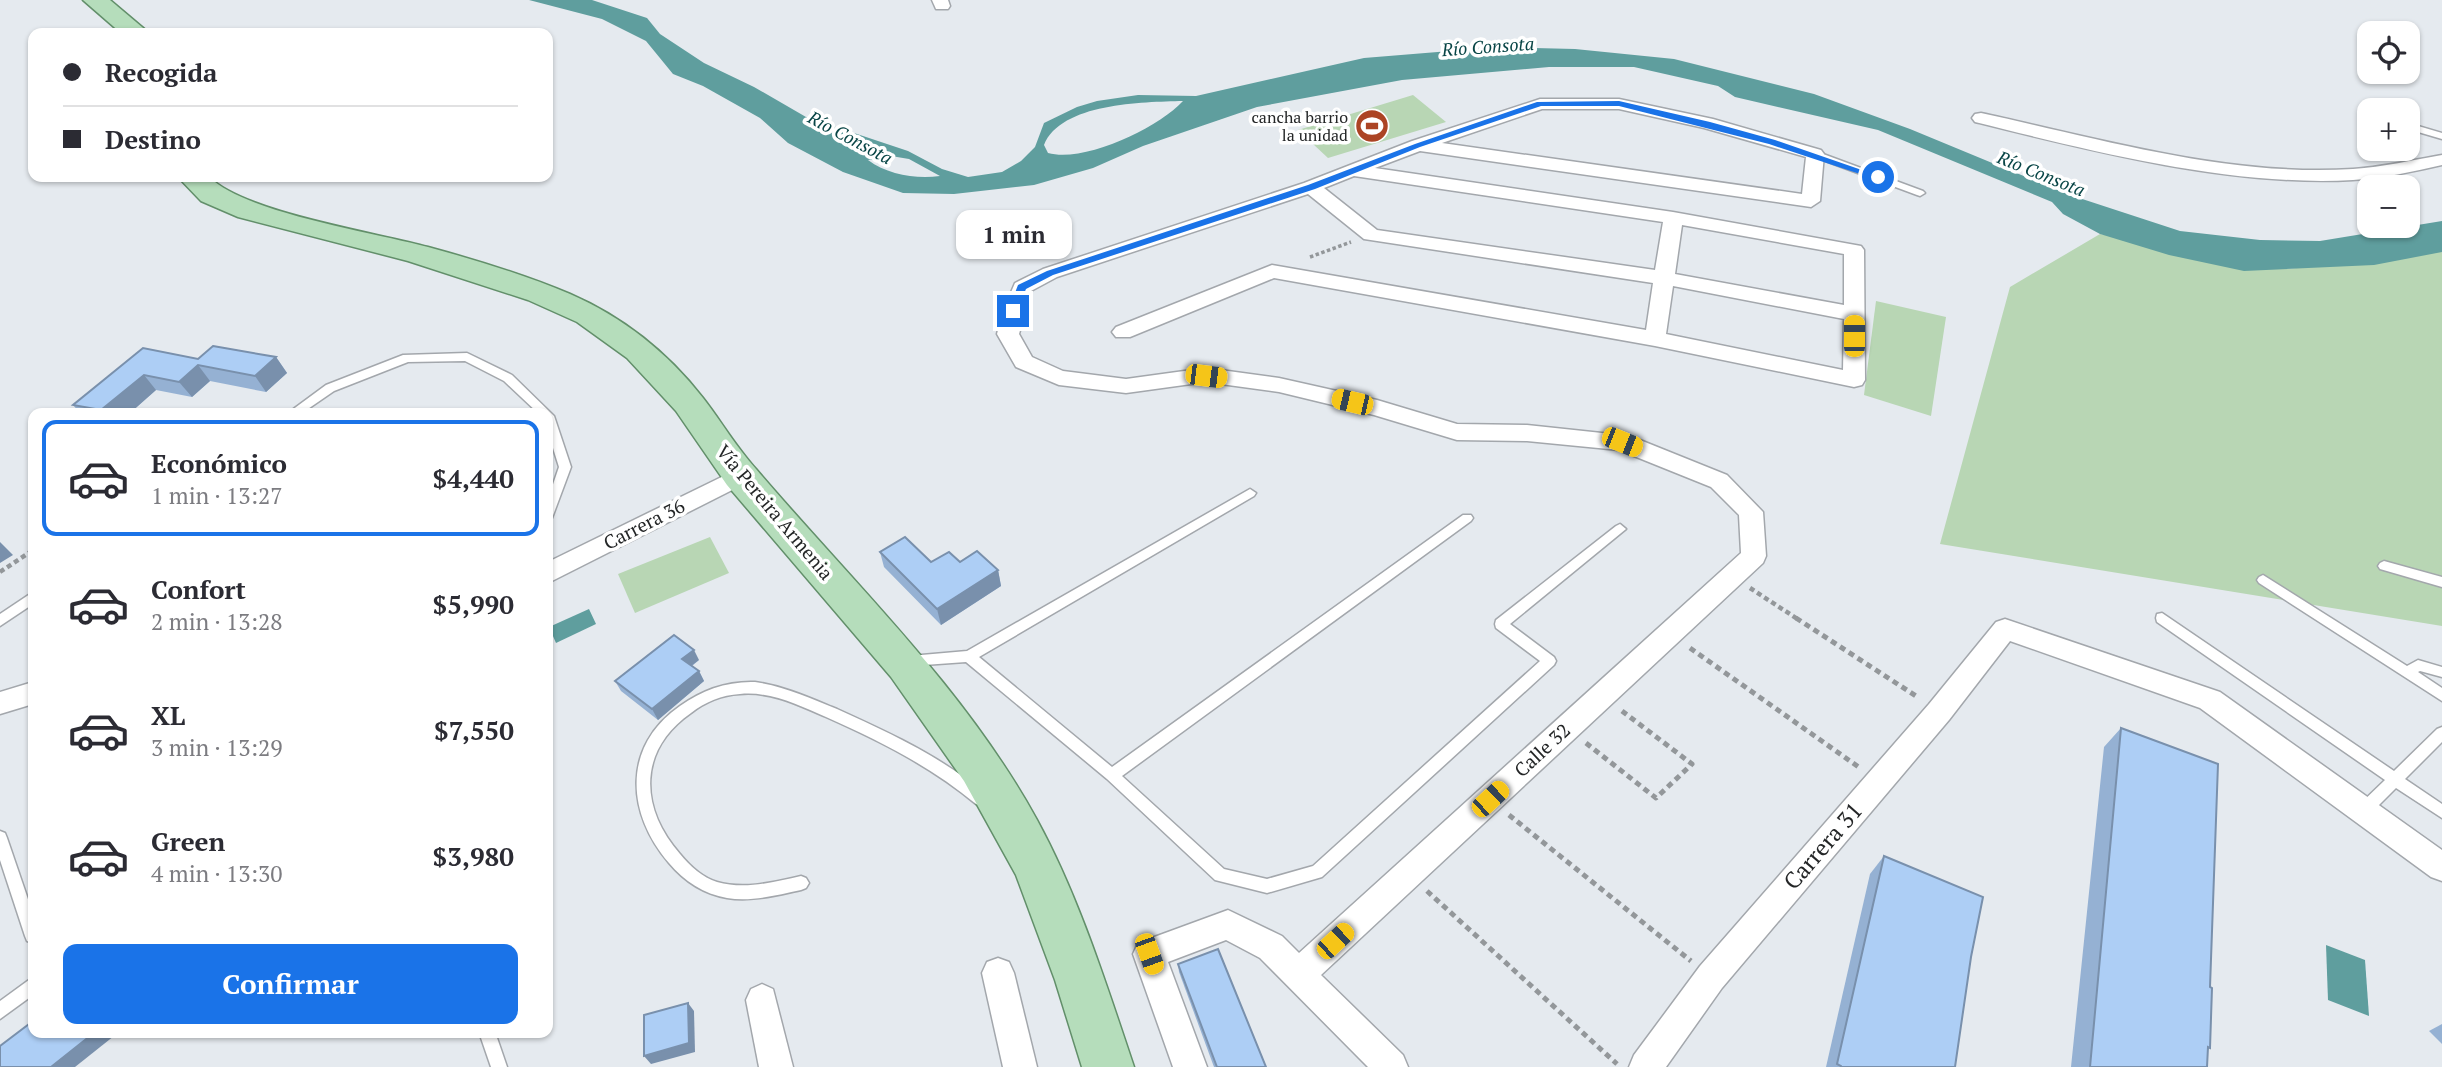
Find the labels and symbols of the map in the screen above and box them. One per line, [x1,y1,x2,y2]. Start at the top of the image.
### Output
water label: Río Consota [1440,31,1535,61]
water label: Río Consota [803,104,897,169]
place label: cancha barrio la unidad [1251,106,1348,146]
sports icon: cancha barrio la unidad [1353,107,1391,145]
water label: Río Consota [1993,144,2089,202]
route start [1862,161,1894,193]
callout: 1 min [955,210,1071,258]
route end [997,295,1029,327]
car [1844,315,1865,357]
car [1184,363,1229,389]
car [1330,387,1375,417]
car [1599,424,1646,460]
street label: Vía Pereira Armenia [711,439,840,585]
street label: Carrera 36 [599,492,689,555]
street label: Calle 32 [1508,717,1575,782]
car [1468,777,1513,821]
street label: Carrera 31 [1776,795,1869,896]
car [1313,919,1358,963]
car [1132,931,1167,977]

